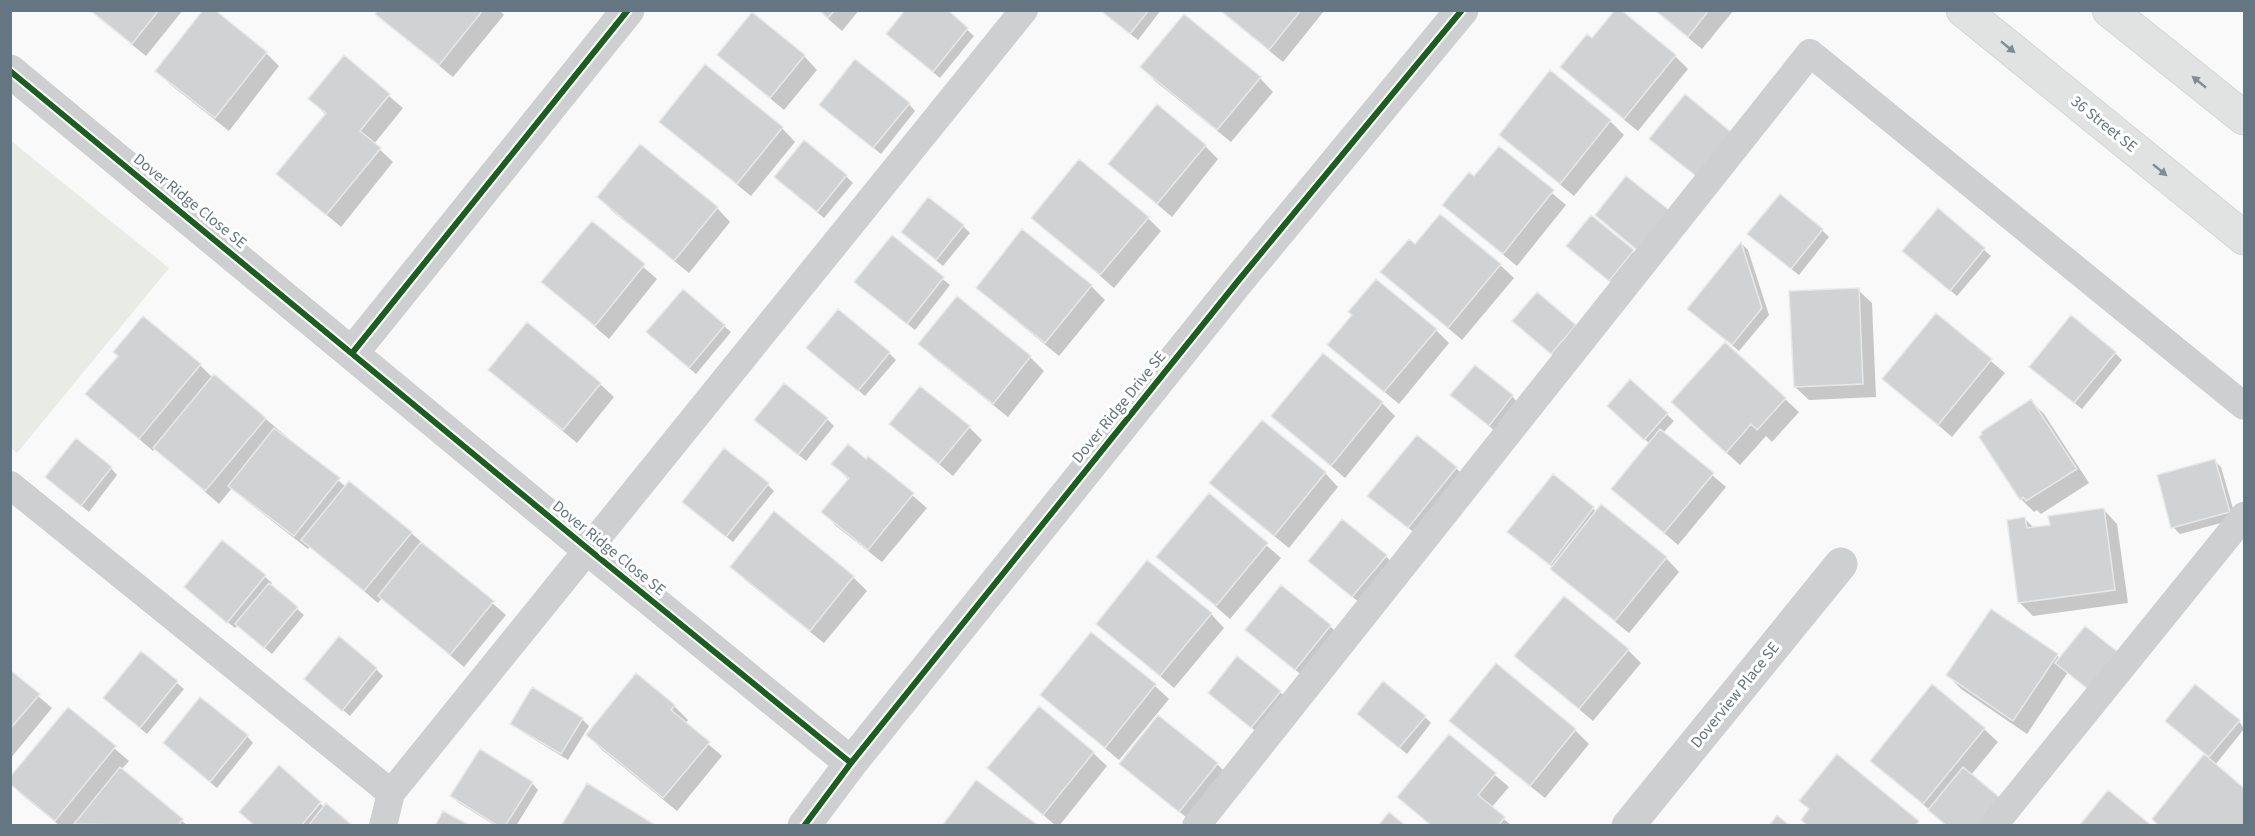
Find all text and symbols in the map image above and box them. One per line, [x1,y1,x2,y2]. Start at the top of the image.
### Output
one-way arrow [2000,41,2016,54]
one-way arrow [2191,75,2207,88]
street label: 36 Street SE [2066,90,2142,158]
street label: Dover Ridge Close SE [129,148,251,254]
one-way arrow [2152,163,2167,176]
street label: Dover Ridge Drive SE [1067,346,1171,468]
street label: Dover Ridge Close SE [548,495,670,601]
street label: Doverview Place SE [1685,637,1785,753]

